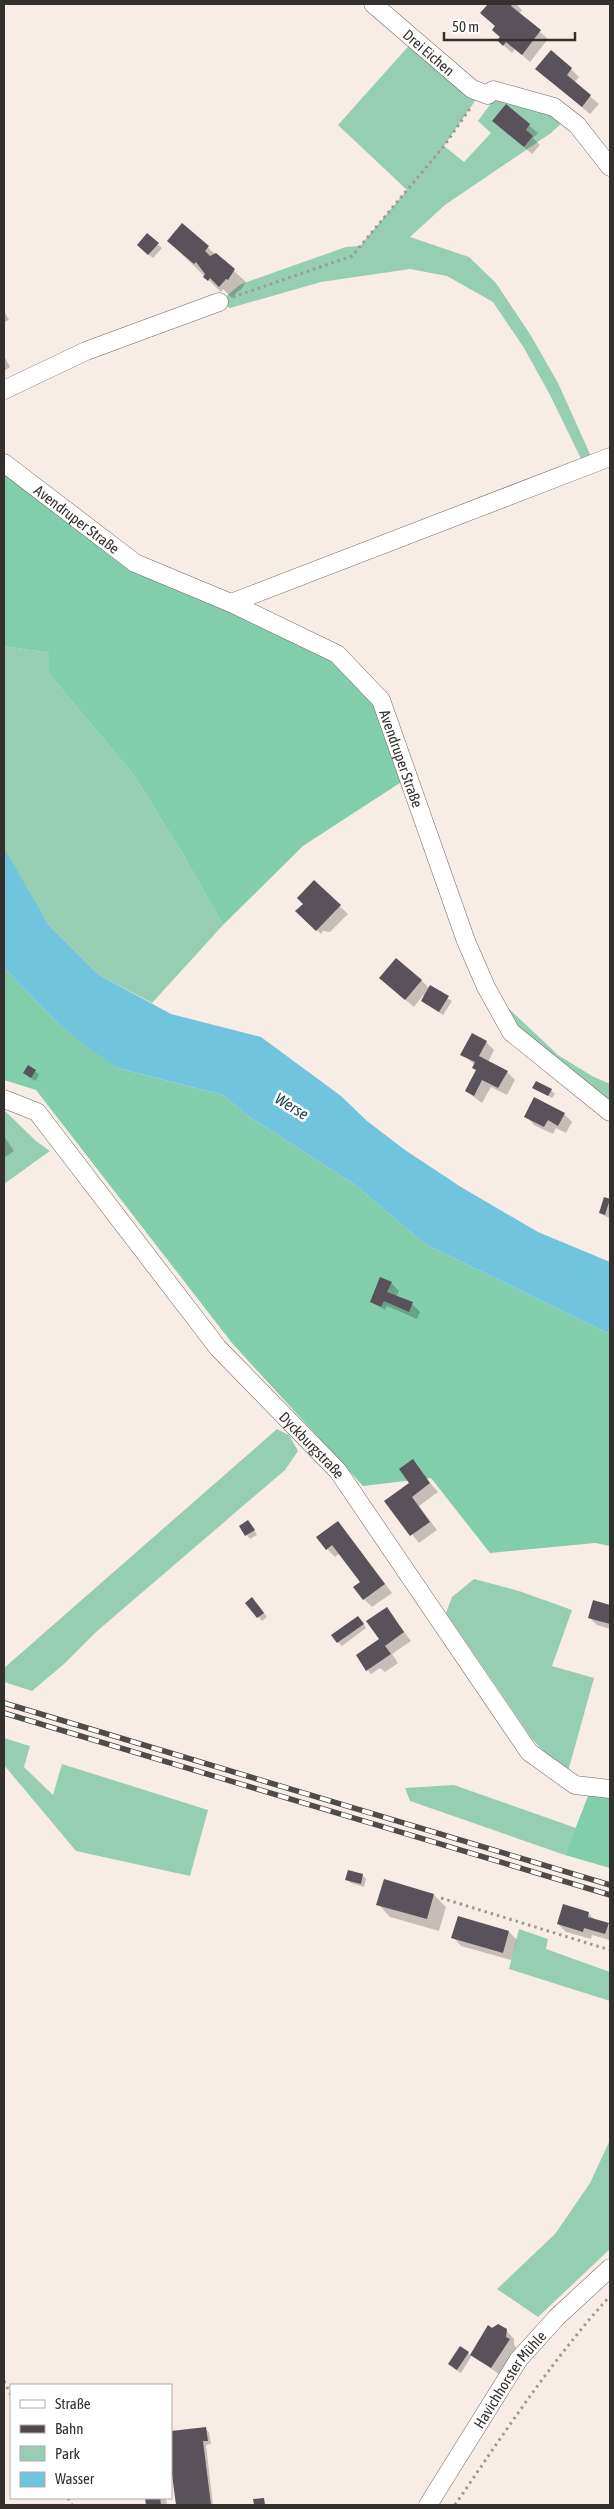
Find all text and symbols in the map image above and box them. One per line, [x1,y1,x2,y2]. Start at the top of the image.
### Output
scale bar [444,10,575,42]
text: 50 m [452,18,479,35]
street label: Drei Eichen [400,26,458,79]
street label: Avendruper Straße [31,481,123,557]
street label: Avendruper Straße [377,707,427,810]
water label: Werse [272,1089,312,1123]
street label: Dyckburgstraße [276,1408,349,1481]
street label: Havichhorster Mühle [470,2327,549,2431]
legend [10,2384,172,2499]
text: Straße [55,2395,91,2412]
text: Bahn [55,2420,84,2437]
text: Park [55,2445,80,2462]
text: Wasser [55,2470,95,2487]

